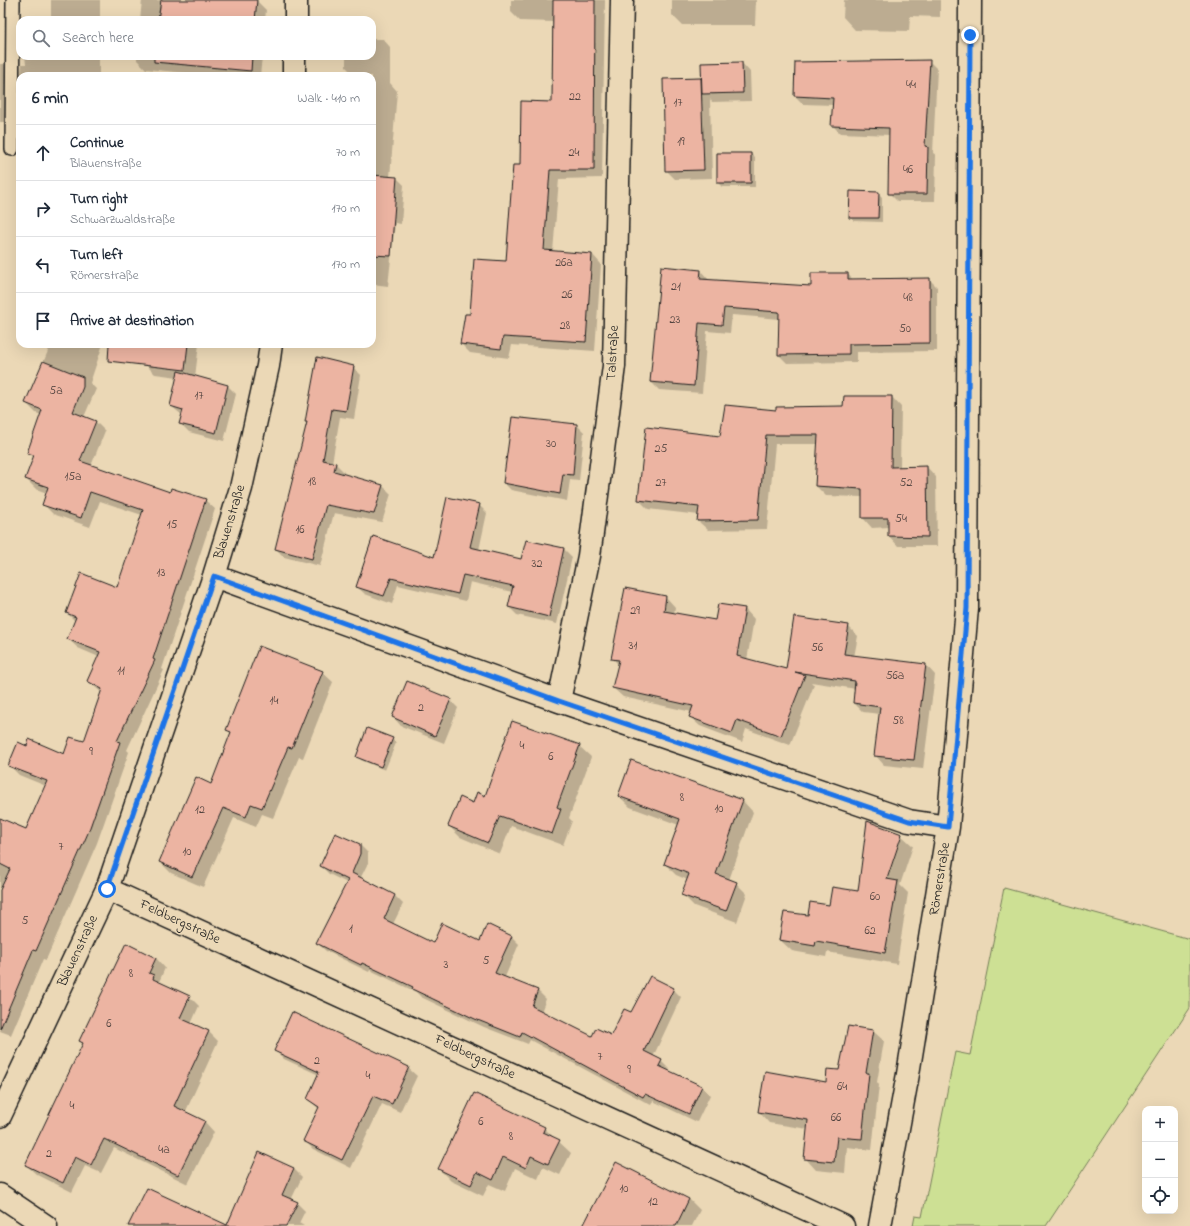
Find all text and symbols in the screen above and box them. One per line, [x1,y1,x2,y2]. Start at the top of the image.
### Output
search box [16,16,376,60]
route end [961,26,979,44]
icon: search [30,27,52,49]
text: Search here [62,27,134,49]
house number: 44 [906,76,916,94]
text: 6 min [32,86,68,111]
house number: 22 [569,88,581,106]
text: Walk · 410 m [297,89,360,108]
house number: 17 [674,94,682,112]
text: Continue [70,132,124,154]
house number: 19 [677,133,685,151]
icon: ahead [32,142,54,164]
text: 70 m [336,143,360,162]
house number: 24 [569,144,580,162]
text: Blauenstraße [70,154,141,173]
house number: 46 [903,161,914,179]
text: Turn right [70,188,128,210]
icon: right [32,198,54,220]
text: 170 m [332,199,360,218]
text: Schwarzwaldstraße [70,210,175,229]
text: Turn left [70,244,123,266]
icon: left [32,254,54,276]
house number: 26a [555,254,573,272]
text: 170 m [332,255,360,274]
text: Römerstraße [70,266,139,285]
house number: 21 [671,278,681,296]
house number: 26 [561,286,573,304]
house number: 48 [903,289,913,307]
icon: arrive [32,310,54,332]
text: Arrive at destination [70,310,194,332]
house number: 23 [670,311,681,329]
house number: 28 [560,317,571,335]
house number: 50 [899,320,911,338]
street label: Talstraße [601,324,625,381]
house number: 5a [49,382,63,400]
house number: 17 [195,387,203,405]
house number: 30 [546,435,556,453]
house number: 25 [655,440,668,458]
house number: 15a [64,468,82,486]
house number: 18 [308,473,317,491]
house number: 27 [656,474,667,492]
house number: 52 [900,474,912,492]
street label: Blauenstraße [208,481,252,563]
house number: 54 [895,510,907,528]
house number: 15 [167,516,177,534]
house number: 16 [295,521,305,539]
house number: 32 [532,555,542,573]
house number: 13 [157,564,165,582]
house number: 29 [630,602,640,620]
house number: 31 [629,637,638,655]
house number: 56 [811,639,824,657]
house number: 11 [117,662,125,680]
house number: 56a [886,667,904,685]
house number: 14 [270,692,278,710]
house number: 2 [418,699,424,717]
house number: 58 [892,712,904,730]
house number: 4 [520,737,525,755]
house number: 9 [89,743,93,761]
house number: 6 [548,748,554,766]
house number: 8 [680,789,685,807]
house number: 10 [714,800,724,818]
house number: 12 [195,801,205,819]
house number: 7 [59,838,64,856]
street label: Römerstraße [924,840,956,917]
house number: 10 [182,843,192,861]
route start [98,880,116,898]
house number: 60 [870,888,880,906]
street label: Feldbergstraße [135,894,225,951]
street label: Blauenstraße [52,911,104,991]
house number: 5 [22,912,29,930]
house number: 1 [349,920,353,938]
house number: 62 [864,922,876,940]
house number: 5 [483,952,490,970]
house number: 3 [444,956,449,974]
house number: 8 [129,965,134,983]
house number: 6 [106,1015,112,1033]
street label: Feldbergstraße [430,1029,520,1086]
house number: 7 [598,1048,603,1066]
house number: 2 [314,1052,320,1070]
house number: 9 [627,1061,631,1079]
house number: 4 [366,1067,371,1085]
house number: 64 [837,1078,847,1096]
house number: 4 [70,1097,75,1115]
map controls [1142,1106,1178,1214]
button: + [1142,1106,1178,1142]
house number: 66 [831,1109,842,1127]
house number: 6 [478,1113,484,1131]
house number: 8 [509,1128,514,1146]
house number: 4a [158,1141,170,1159]
button: − [1142,1142,1178,1178]
house number: 2 [46,1145,52,1163]
button: locate [1142,1178,1178,1214]
house number: 10 [619,1180,629,1198]
house number: 12 [648,1193,658,1211]

